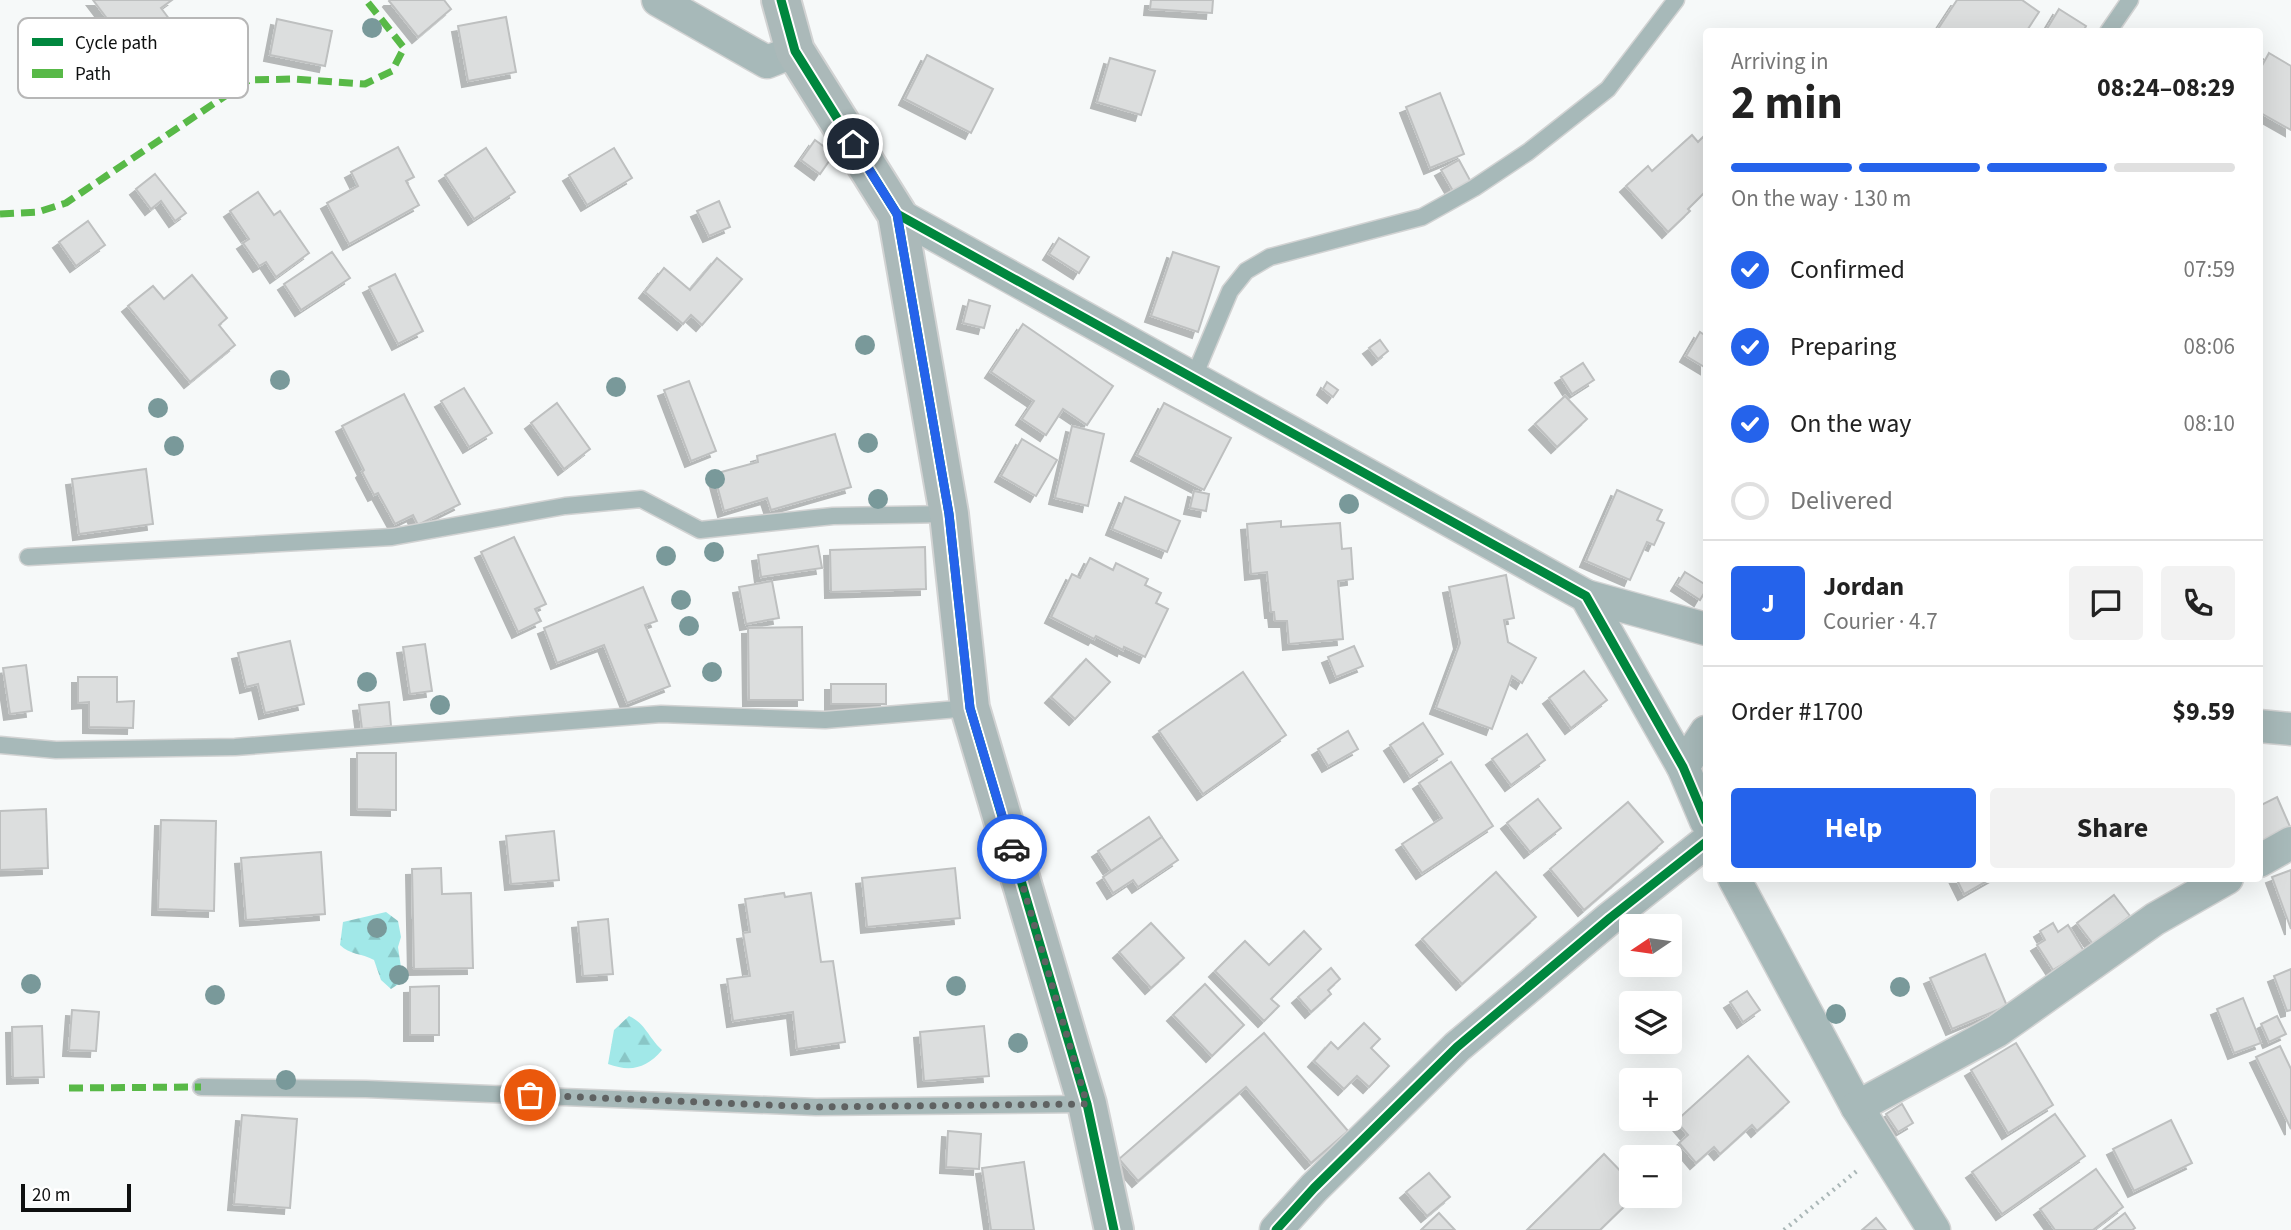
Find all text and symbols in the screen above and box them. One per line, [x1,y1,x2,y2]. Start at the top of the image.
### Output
legend [18,18,248,98]
text: Cycle path [75,30,157,57]
text: Arriving in [1731,45,1829,78]
text: Path [75,61,111,88]
text: 08:24–08:29 [2097,69,2235,106]
text: 2 min [1731,71,1843,136]
pin [823,114,883,174]
icon: home [834,125,872,163]
text: On the way · 130 m [1731,182,1911,215]
icon: check [1731,251,1769,289]
text: Confirmed [1790,251,1905,288]
text: 07:59 [2184,253,2235,286]
icon: check [1731,328,1769,366]
text: Preparing [1790,328,1896,365]
text: 08:06 [2184,330,2235,363]
icon: check [1731,405,1769,443]
text: On the way [1790,405,1911,442]
text: 08:10 [2184,407,2235,440]
text: Delivered [1790,482,1893,519]
button: chat [2069,566,2143,640]
button: phone [2161,566,2235,640]
text: Jordan [1823,568,1904,605]
text: J [1761,585,1775,622]
text: Courier · 4.7 [1823,605,1938,638]
text: Order #1700 [1731,693,1863,730]
text: $9.59 [2172,693,2235,730]
button: Help [1731,788,1976,868]
button: Share [1990,788,2235,868]
courier [977,814,1047,884]
icon: car [993,830,1031,868]
north arrow [1619,914,1682,976]
map controls [1619,914,1682,1208]
button: layers [1619,991,1682,1054]
pin [500,1065,560,1125]
button: + [1619,1068,1682,1131]
icon: bag [511,1076,549,1114]
button: − [1619,1145,1682,1208]
scale bar [21,1181,131,1213]
text: 20 m [32,1182,70,1209]

